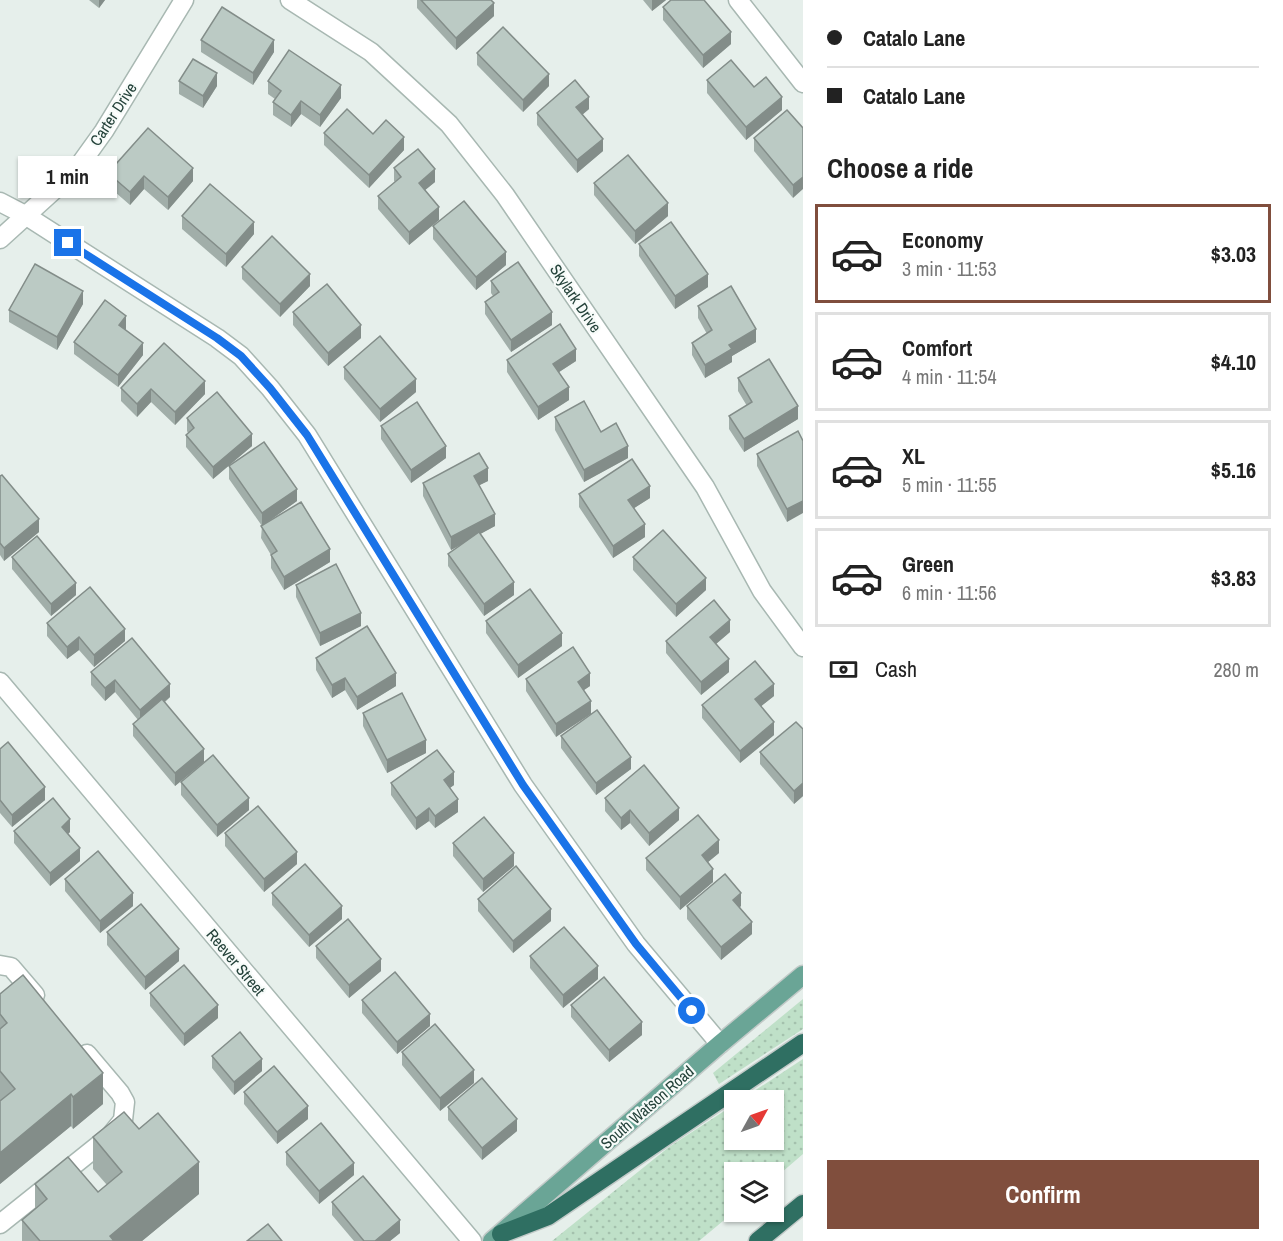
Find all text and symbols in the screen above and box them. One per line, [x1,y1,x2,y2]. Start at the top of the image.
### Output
text: Catalo Lane [863,23,965,53]
street label: Carter Drive [84,78,142,150]
text: Catalo Lane [863,81,965,111]
text: Choose a ride [827,150,973,186]
callout: 1 min [19,156,118,198]
text: 1 min [46,163,89,190]
text: Economy [902,225,983,255]
icon: car [830,227,884,281]
route end [54,229,81,256]
text: $3.03 [1211,239,1256,269]
text: 3 min · 11:53 [902,255,997,282]
street label: Skylark Drive [545,260,607,336]
text: Comfort [902,333,972,363]
icon: car [830,335,884,389]
text: $4.10 [1211,347,1256,377]
text: 4 min · 11:54 [902,363,997,390]
text: XL [902,441,925,471]
icon: car [830,443,884,497]
text: $5.16 [1211,455,1256,485]
text: 5 min · 11:55 [902,471,997,498]
text: Green [902,549,954,579]
icon: car [830,551,884,605]
text: $3.83 [1211,563,1256,593]
text: 6 min · 11:56 [902,579,997,606]
icon: cash [827,653,860,686]
text: Cash [875,654,917,684]
text: 280 m [1213,656,1259,683]
street label: Reever Street [202,924,271,1000]
route start [678,997,705,1024]
street label: South Watson Road [596,1060,698,1154]
north arrow [724,1090,784,1150]
map controls [724,1090,784,1222]
button: Confirm [827,1160,1259,1229]
button: layers [724,1162,784,1222]

